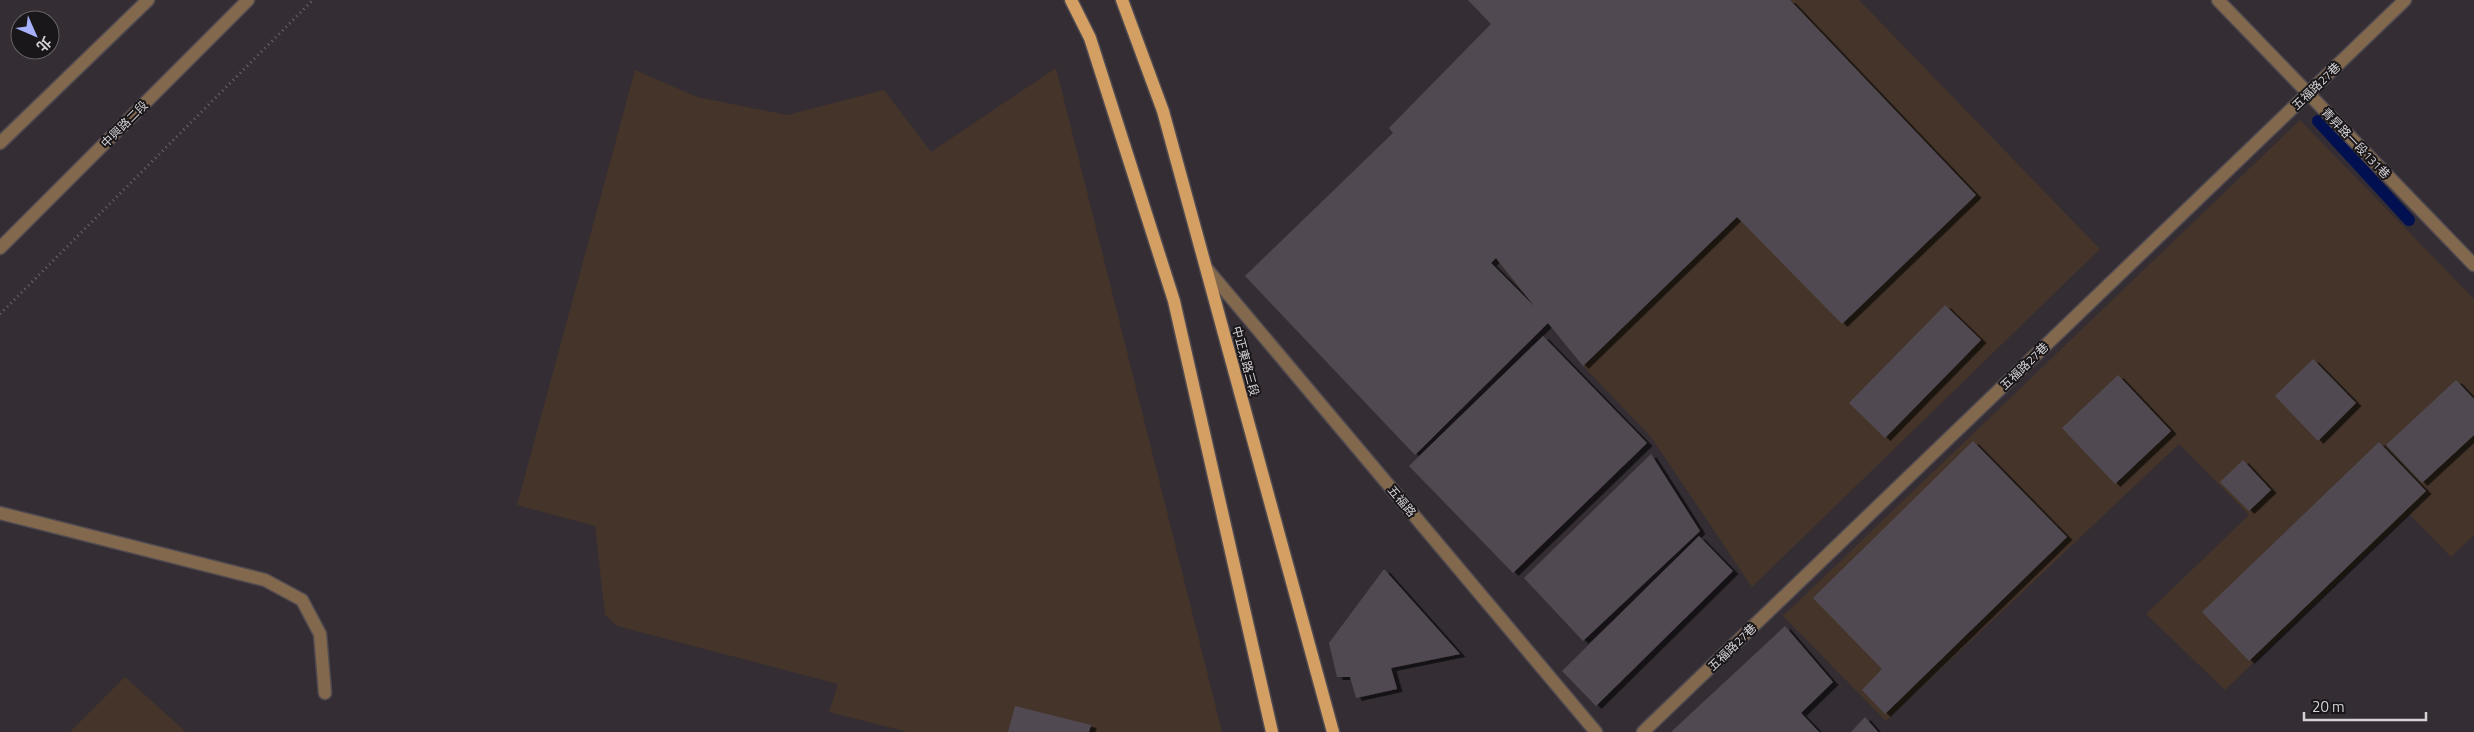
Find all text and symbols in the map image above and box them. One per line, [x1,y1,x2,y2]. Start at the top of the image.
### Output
north arrow [10,10,60,60]
text: 北 [32,32,57,57]
street label: 五福路27巷 [2287,58,2345,114]
street label: 中興路二段 [96,96,152,152]
street label: 青昇路一段131巷 [2317,103,2395,183]
street label: 中正東路三段 [1228,324,1264,398]
street label: 五福路27巷 [1995,338,2053,394]
street label: 五福路 [1383,481,1421,521]
street label: 五福路27巷 [1703,619,1761,675]
scale bar [2304,690,2426,722]
text: 20 m [2312,695,2345,718]

